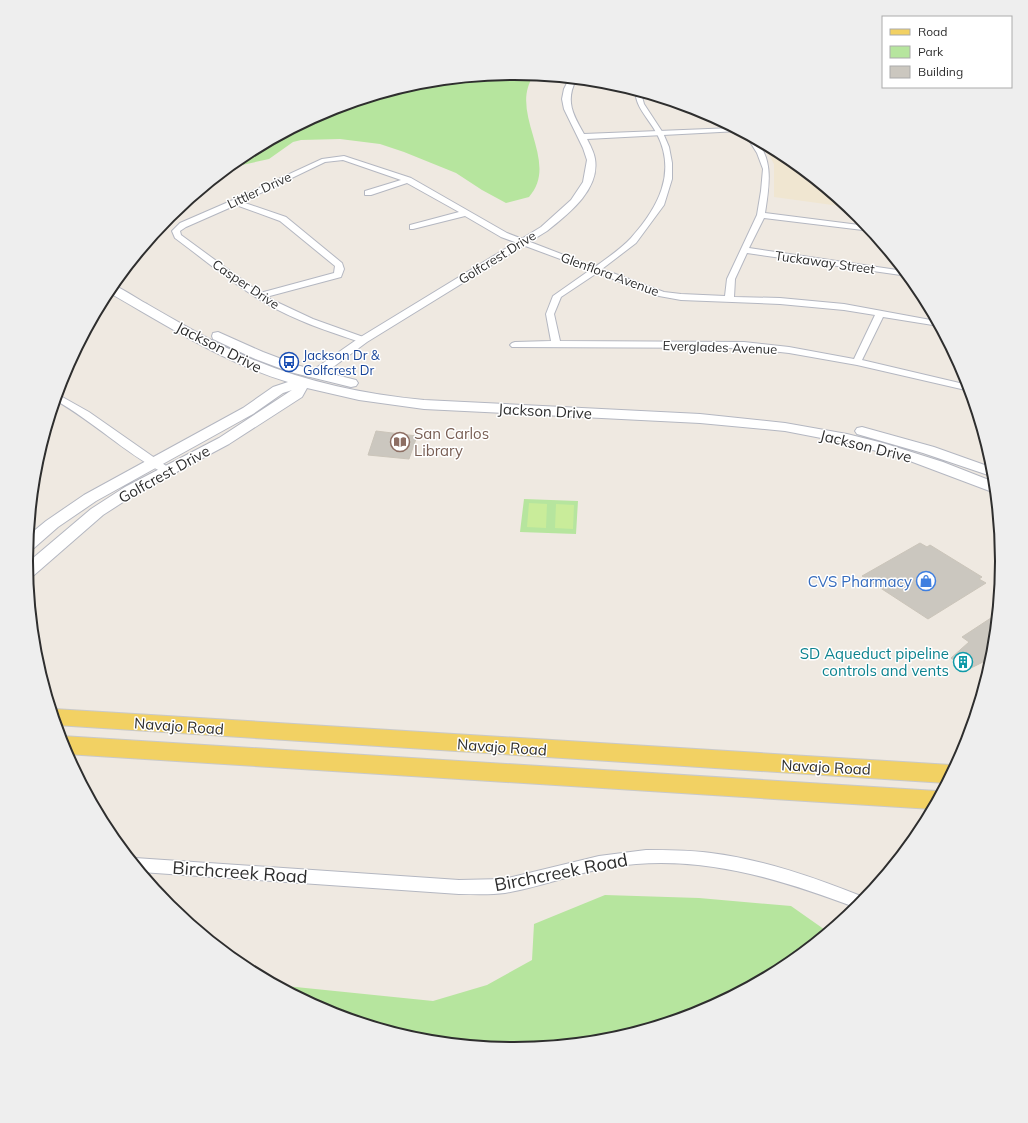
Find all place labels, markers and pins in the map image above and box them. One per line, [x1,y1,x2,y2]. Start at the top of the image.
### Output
place label: Jackson Dr & Golfcrest Dr [303,347,380,378]
bus stop icon: Jackson Dr & Golfcrest Dr [278,351,300,373]
place label: San Carlos Library [414,424,489,460]
library icon: San Carlos Library [389,431,411,453]
shop icon: CVS Pharmacy [915,570,937,592]
place label: CVS Pharmacy [808,572,912,591]
place label: SD Aqueduct pipeline controls and vents [800,644,949,680]
building icon: SD Aqueduct pipeline controls and vents [952,651,974,673]

